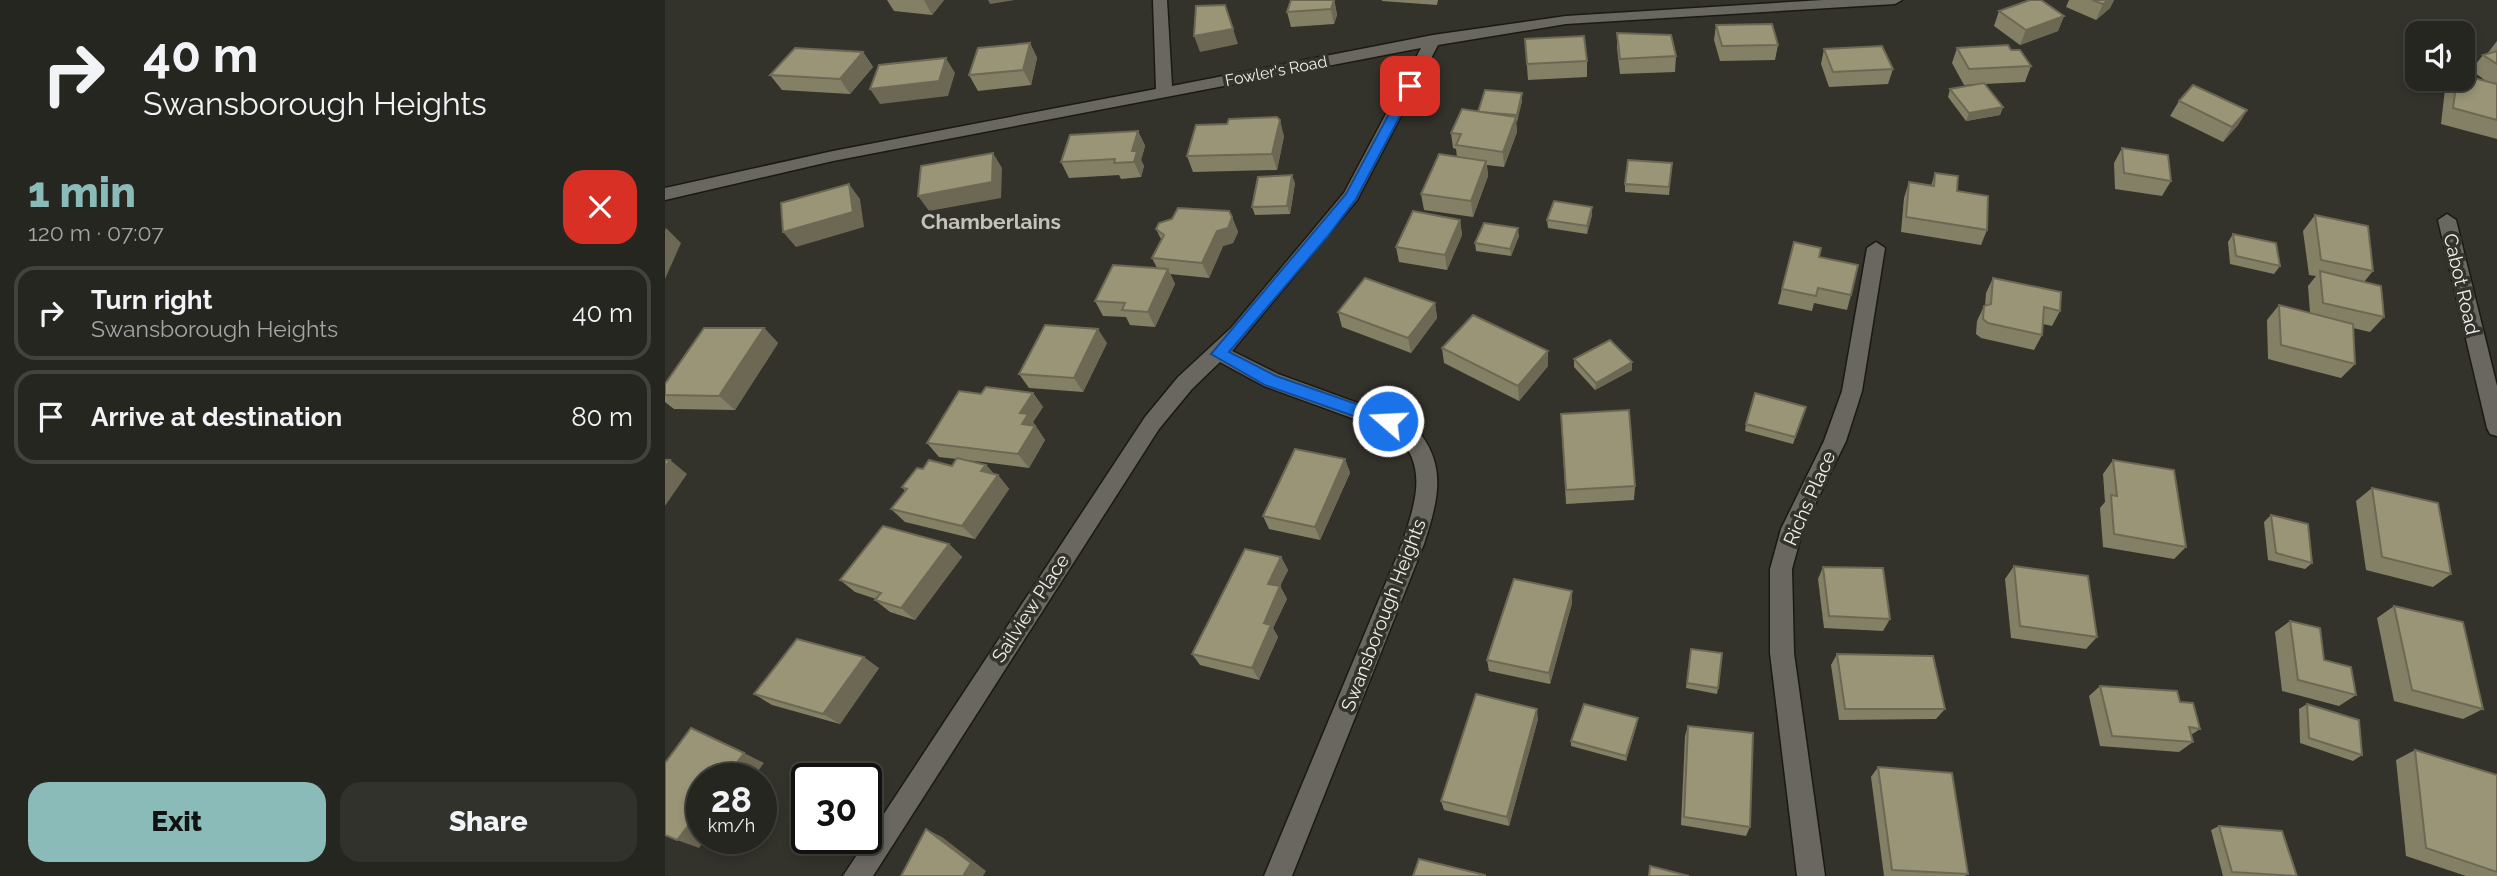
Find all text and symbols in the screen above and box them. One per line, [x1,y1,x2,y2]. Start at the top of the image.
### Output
map controls [2405,21,2475,91]
button: sound [2405,21,2475,91]
text: 40 m [143,26,258,83]
icon: right [28,28,119,119]
street label: Fowler's Road [1223,52,1329,90]
pin [1380,56,1440,116]
icon: arrive [1391,67,1429,105]
text: Swansborough Heights [143,85,487,122]
text: 1 min [28,168,136,217]
button: close [563,170,637,244]
district label: Chamberlains [921,209,1061,234]
text: 120 m · 07:07 [28,219,164,246]
street label: Cabot Road [2440,231,2484,337]
text: Turn right [91,285,212,315]
icon: right [32,294,70,332]
text: 40 m [572,298,633,328]
text: Swansborough Heights [91,315,338,342]
position arrow [1351,384,1425,458]
icon: arrive [32,398,70,436]
text: Arrive at destination [91,402,342,432]
text: 80 m [571,402,633,432]
street label: Richs Place [1778,447,1840,549]
street label: Swansborough Heights [1336,516,1430,714]
street label: Sailview Place [987,550,1073,666]
speed limit sign: 30 [791,763,882,854]
text: 28 [711,779,752,820]
button: Exit [28,782,326,862]
button: Share [340,782,637,862]
text: km/h [708,815,755,836]

